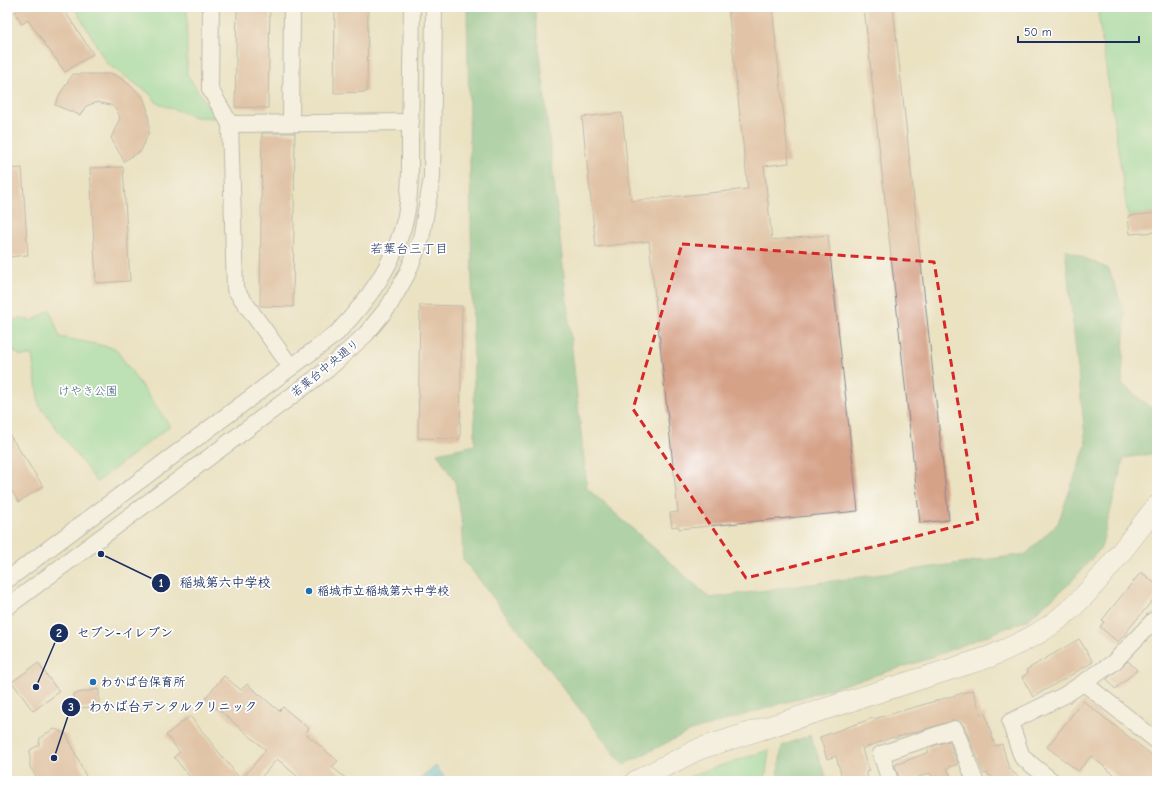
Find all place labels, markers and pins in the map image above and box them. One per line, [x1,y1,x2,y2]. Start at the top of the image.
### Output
callout: 稲城第六中学校 [151,570,278,595]
place label: 稲城市立稲城第六中学校 [317,584,449,598]
marker: 稲城市立稲城第六中学校 [304,586,314,596]
callout: セブン-イレブン [49,620,181,645]
place label: わかば台保育所 [101,675,186,689]
marker: わかば台保育所 [88,677,98,687]
callout: わかば台デンタルクリニック [61,694,266,719]

